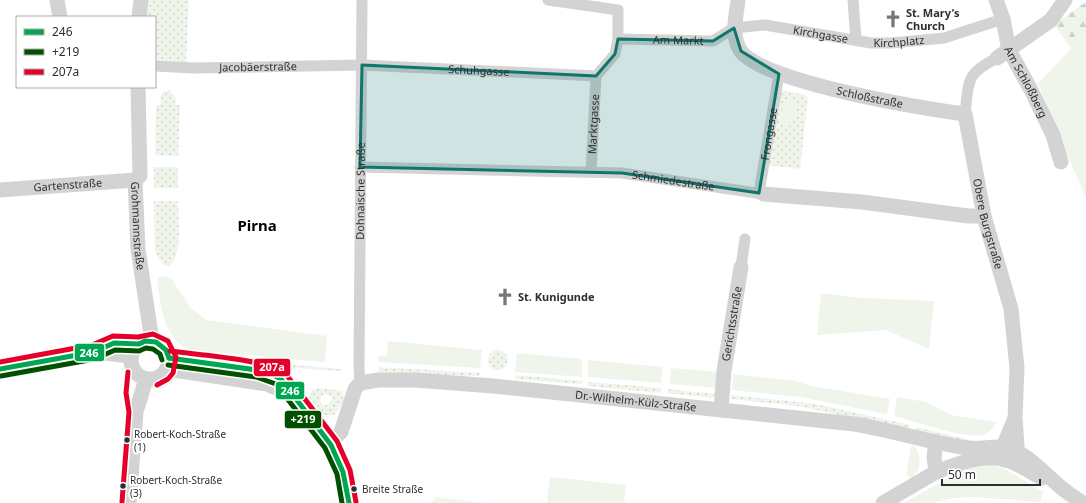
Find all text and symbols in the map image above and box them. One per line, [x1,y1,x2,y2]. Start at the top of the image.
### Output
place label: St. Mary's Church [906,5,960,33]
church icon: St. Mary's Church [883,9,903,29]
legend [16,16,156,88]
street label: Kirchgasse [792,22,849,46]
text: 246 [52,23,73,40]
street label: Am Markt [653,32,704,48]
street label: Kirchplatz [873,32,925,50]
text: +219 [52,43,80,60]
street label: Am Schloßberg [1001,43,1051,120]
street label: Jacobäerstraße [218,58,297,75]
street label: Schuhgasse [448,61,510,79]
text: 207a [52,63,79,80]
street label: Schloßstraße [835,82,904,111]
street label: Marktgasse [584,94,602,155]
street label: Frongasse [757,106,780,161]
street label: Dohnaische Straße [352,142,368,240]
street label: Schmiedestraße [631,167,716,194]
street label: Gartenstraße [33,174,103,194]
street label: Obere Burgstraße [970,177,1007,271]
street label: Grohmannstraße [128,181,149,271]
district label: Pirna [237,215,277,235]
street label: Gerichtsstraße [718,285,745,362]
church icon: St. Kunigunde [495,287,515,307]
place label: St. Kunigunde [518,289,595,304]
line badge: 246 [74,343,105,362]
text: 246 [80,345,98,360]
line badge: 207a [253,358,291,377]
text: 207a [259,359,285,374]
line badge: 246 [275,381,305,400]
text: 246 [281,383,299,398]
street label: Dr.-Wilhelm-Külz-Straße [575,387,697,414]
line badge: +219 [284,410,322,429]
text: +219 [290,411,316,426]
place label: Robert-Koch-Straße (1) [134,427,226,454]
marker: Robert-Koch-Straße (1) [122,435,132,445]
scale bar [942,461,1040,487]
text: 50 m [948,466,976,483]
place label: Robert-Koch-Straße (3) [130,473,222,500]
marker: Robert-Koch-Straße (3) [118,481,128,491]
place label: Breite Straße [362,482,423,496]
marker: Breite Straße [349,484,359,494]

